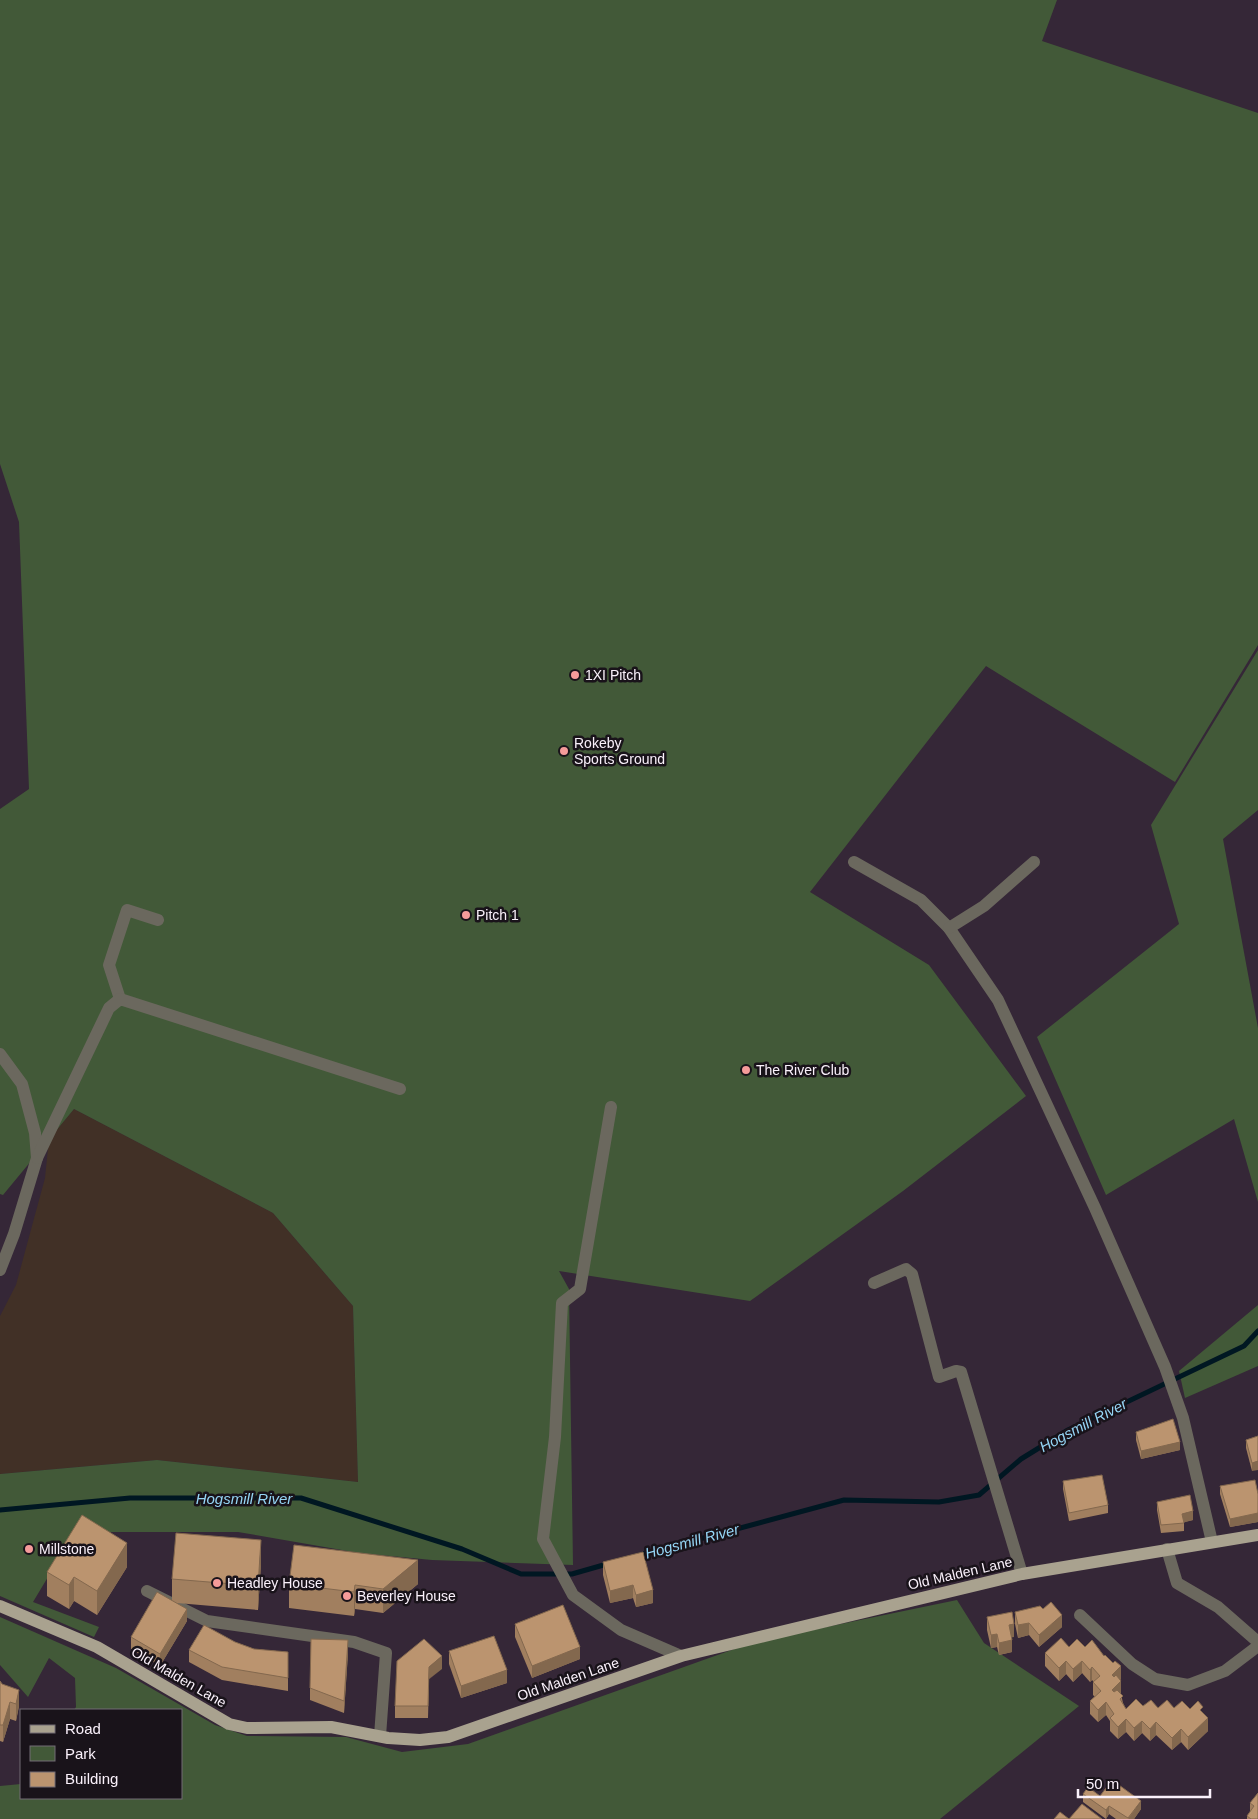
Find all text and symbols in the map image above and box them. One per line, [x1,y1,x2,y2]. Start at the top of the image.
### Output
place label: 1XI Pitch [585,667,641,683]
marker: 1XI Pitch [569,669,581,681]
place label: Rokeby Sports Ground [574,735,665,767]
marker: Rokeby Sports Ground [558,745,570,757]
place label: Pitch 1 [476,907,519,923]
marker: Pitch 1 [460,909,472,921]
place label: The River Club [756,1062,850,1078]
marker: The River Club [740,1064,752,1076]
water label: Hogsmill River [1036,1394,1131,1455]
water label: Hogsmill River [196,1490,293,1507]
water label: Hogsmill River [643,1520,742,1562]
place label: Millstone [39,1541,94,1557]
marker: Millstone [23,1543,35,1555]
street label: Old Malden Lane [906,1553,1014,1593]
place label: Headley House [227,1575,323,1591]
marker: Headley House [211,1577,223,1589]
place label: Beverley House [357,1588,456,1604]
marker: Beverley House [341,1590,353,1602]
street label: Old Malden Lane [129,1643,229,1711]
street label: Old Malden Lane [515,1654,621,1704]
legend [20,1709,182,1799]
text: Road [65,1720,101,1737]
text: Park [65,1745,96,1762]
scale bar [1078,1766,1210,1798]
text: Building [65,1770,118,1787]
text: 50 m [1086,1775,1119,1792]

